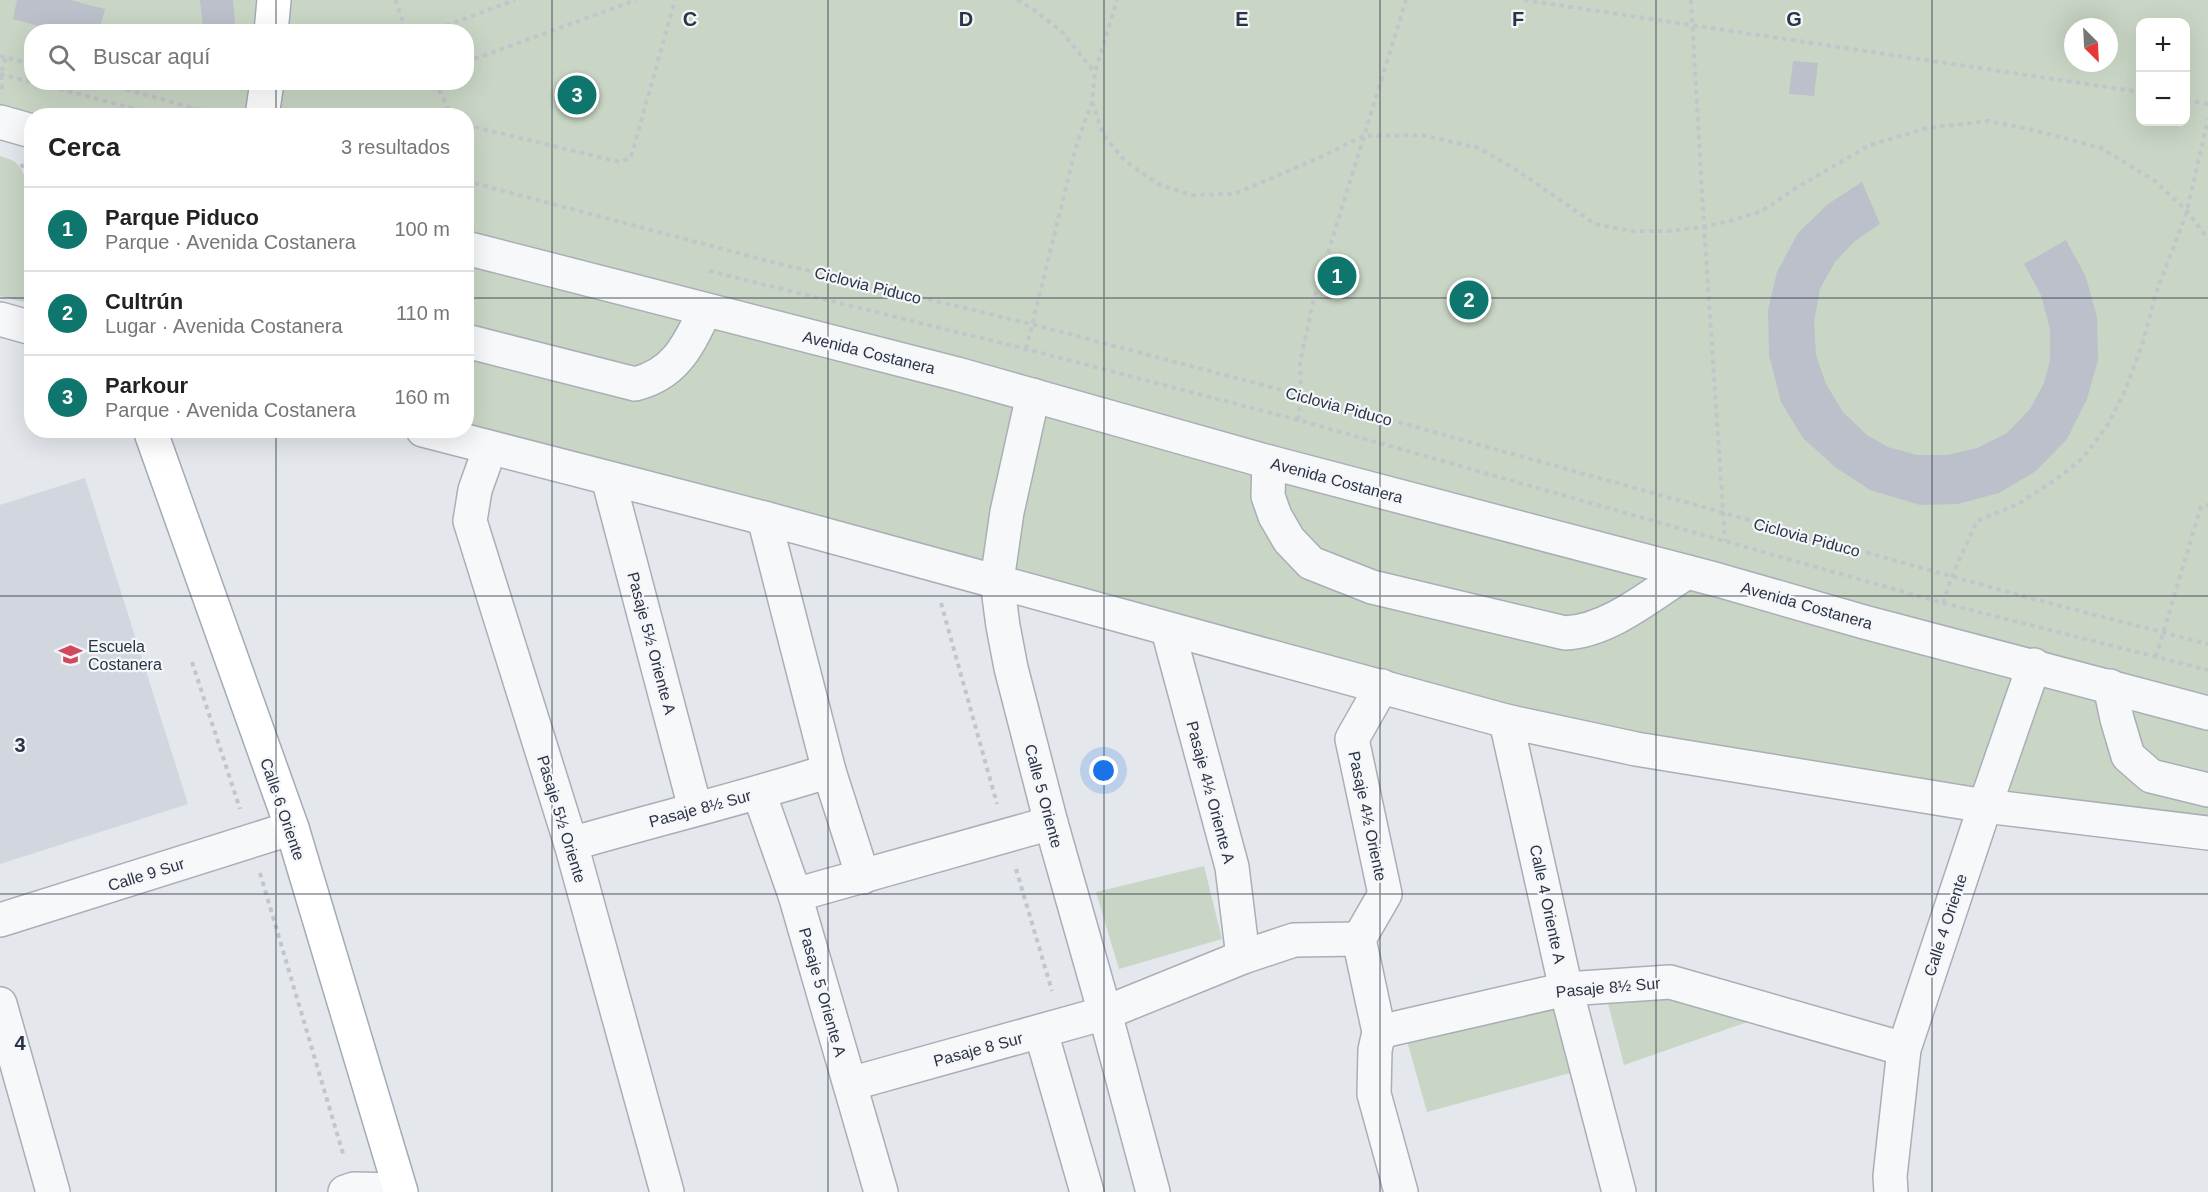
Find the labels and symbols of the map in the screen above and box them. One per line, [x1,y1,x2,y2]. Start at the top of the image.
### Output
text: C [683,8,697,30]
text: D [959,8,973,30]
text: E [1235,8,1249,30]
text: F [1512,8,1524,30]
text: G [1786,8,1802,30]
north arrow [2064,18,2118,72]
pin: 3 [558,72,596,118]
pin: 1 [1318,254,1356,298]
street label: Ciclovia Piduco [813,264,923,307]
pin: 2 [1450,278,1488,322]
street label: Avenida Costanera [801,328,937,377]
street label: Ciclovia Piduco [1284,384,1394,429]
street label: Avenida Costanera [1269,455,1405,506]
street label: Ciclovia Piduco [1752,515,1862,560]
street label: Pasaje 5½ Oriente A [624,570,679,717]
street label: Avenida Costanera [1739,579,1875,632]
place label: Escuela Costanera [88,638,162,673]
school or university icon: Escuela Costanera [57,642,83,668]
street label: Pasaje 4½ Oriente A [1183,719,1238,866]
text: 3 [14,734,26,756]
street label: Calle 5 Oriente [1021,742,1066,850]
street label: Pasaje 4½ Oriente [1345,750,1390,883]
street label: Pasaje 5½ Oriente [534,753,589,885]
street label: Calle 6 Oriente [257,756,308,862]
your location [1089,756,1118,785]
street label: Pasaje 8½ Sur [647,787,754,830]
street label: Calle 4 Oriente A [1527,843,1568,965]
street label: Calle 9 Sur [106,855,187,894]
street label: Calle 4 Oriente [1921,872,1970,979]
street label: Pasaje 5 Oriente A [796,926,849,1059]
street label: Pasaje 8½ Sur [1555,974,1662,1001]
street label: Pasaje 8 Sur [932,1029,1025,1070]
text: 4 [14,1032,26,1054]

